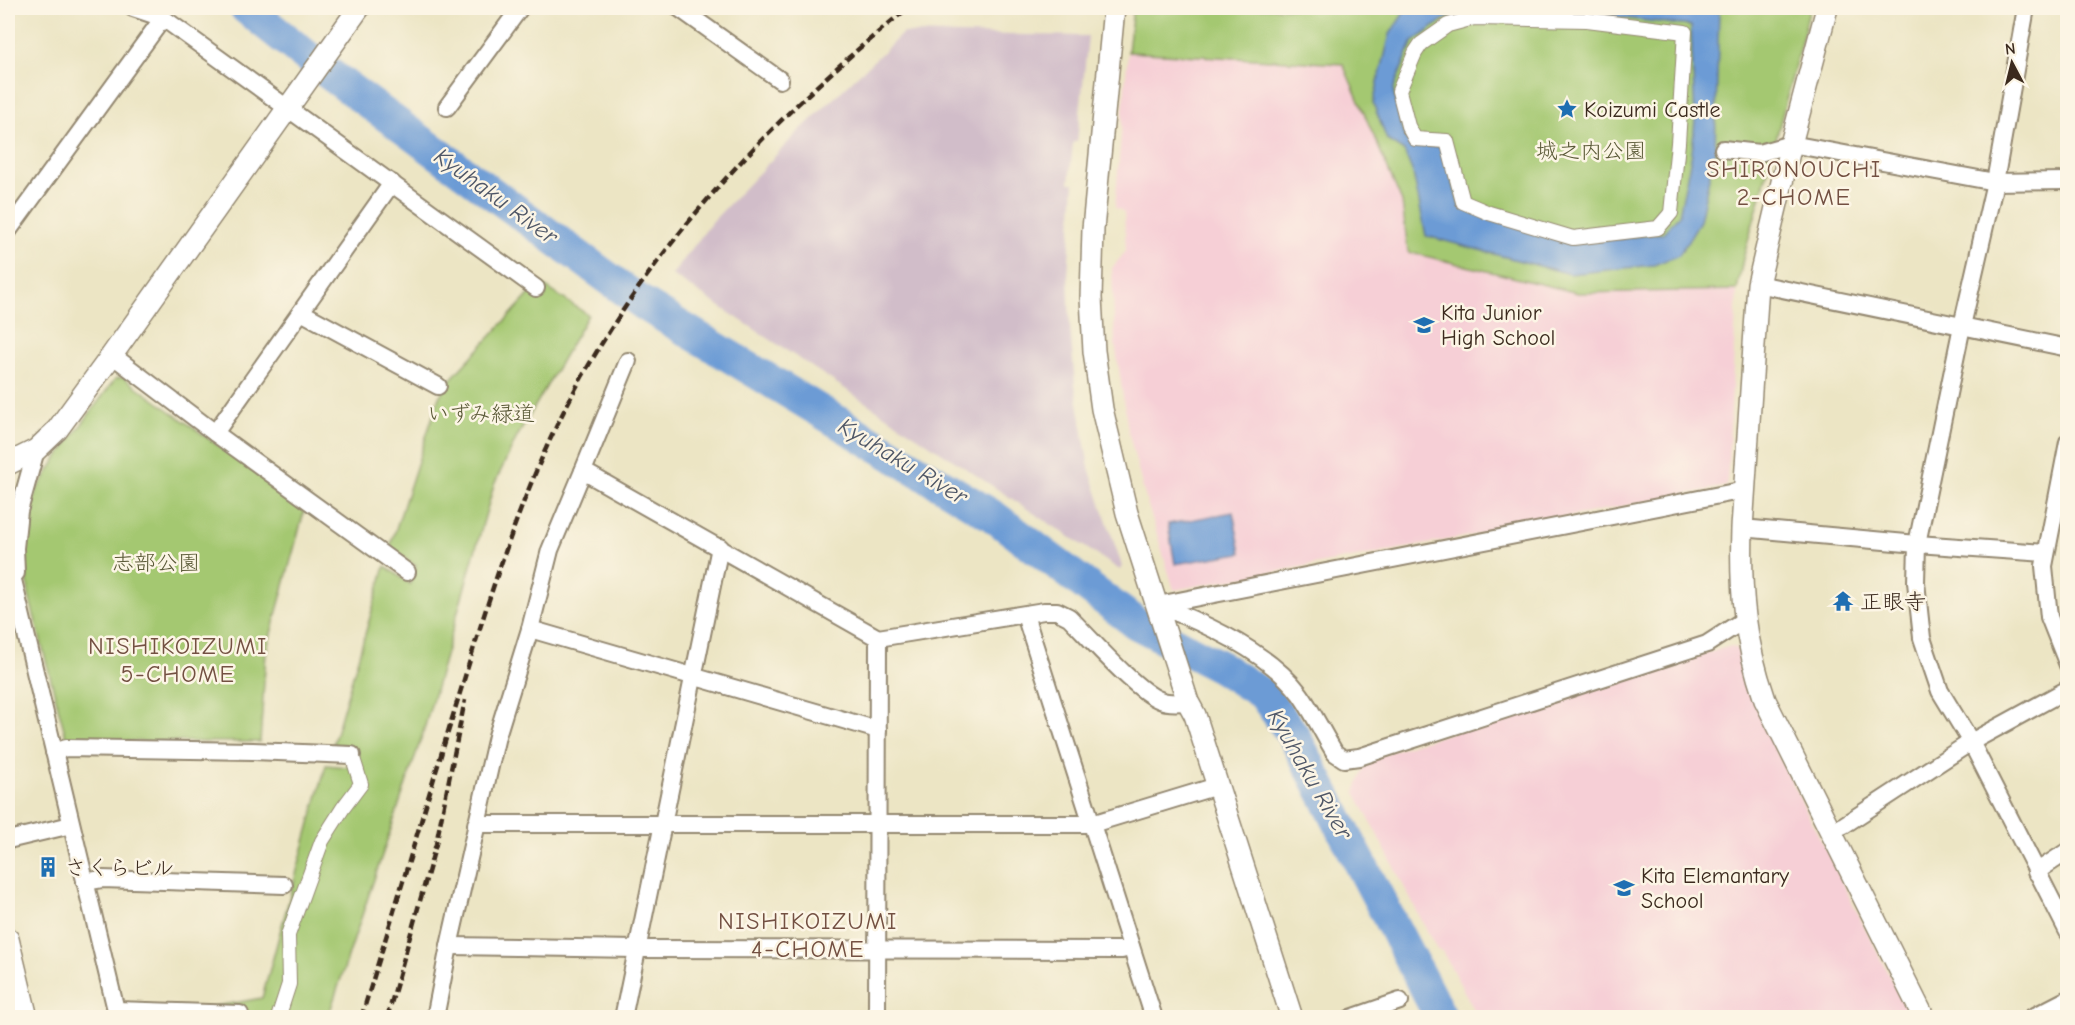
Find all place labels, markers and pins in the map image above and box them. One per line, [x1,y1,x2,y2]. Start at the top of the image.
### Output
place icon: Koizumi Castle [1555,97,1579,121]
place label: Koizumi Castle [1584,97,1720,123]
place label: Kita Junior High School [1441,300,1555,351]
school or university icon: Kita Junior High School [1412,313,1436,337]
temple icon: 正眼寺 [1831,589,1855,613]
place label: 正眼寺 [1860,589,1926,615]
building icon: さくらビル [36,855,60,879]
place label: さくらビル [65,855,175,881]
place label: Kita Elemantary School [1641,863,1789,914]
school or university icon: Kita Elemantary School [1612,876,1636,900]

